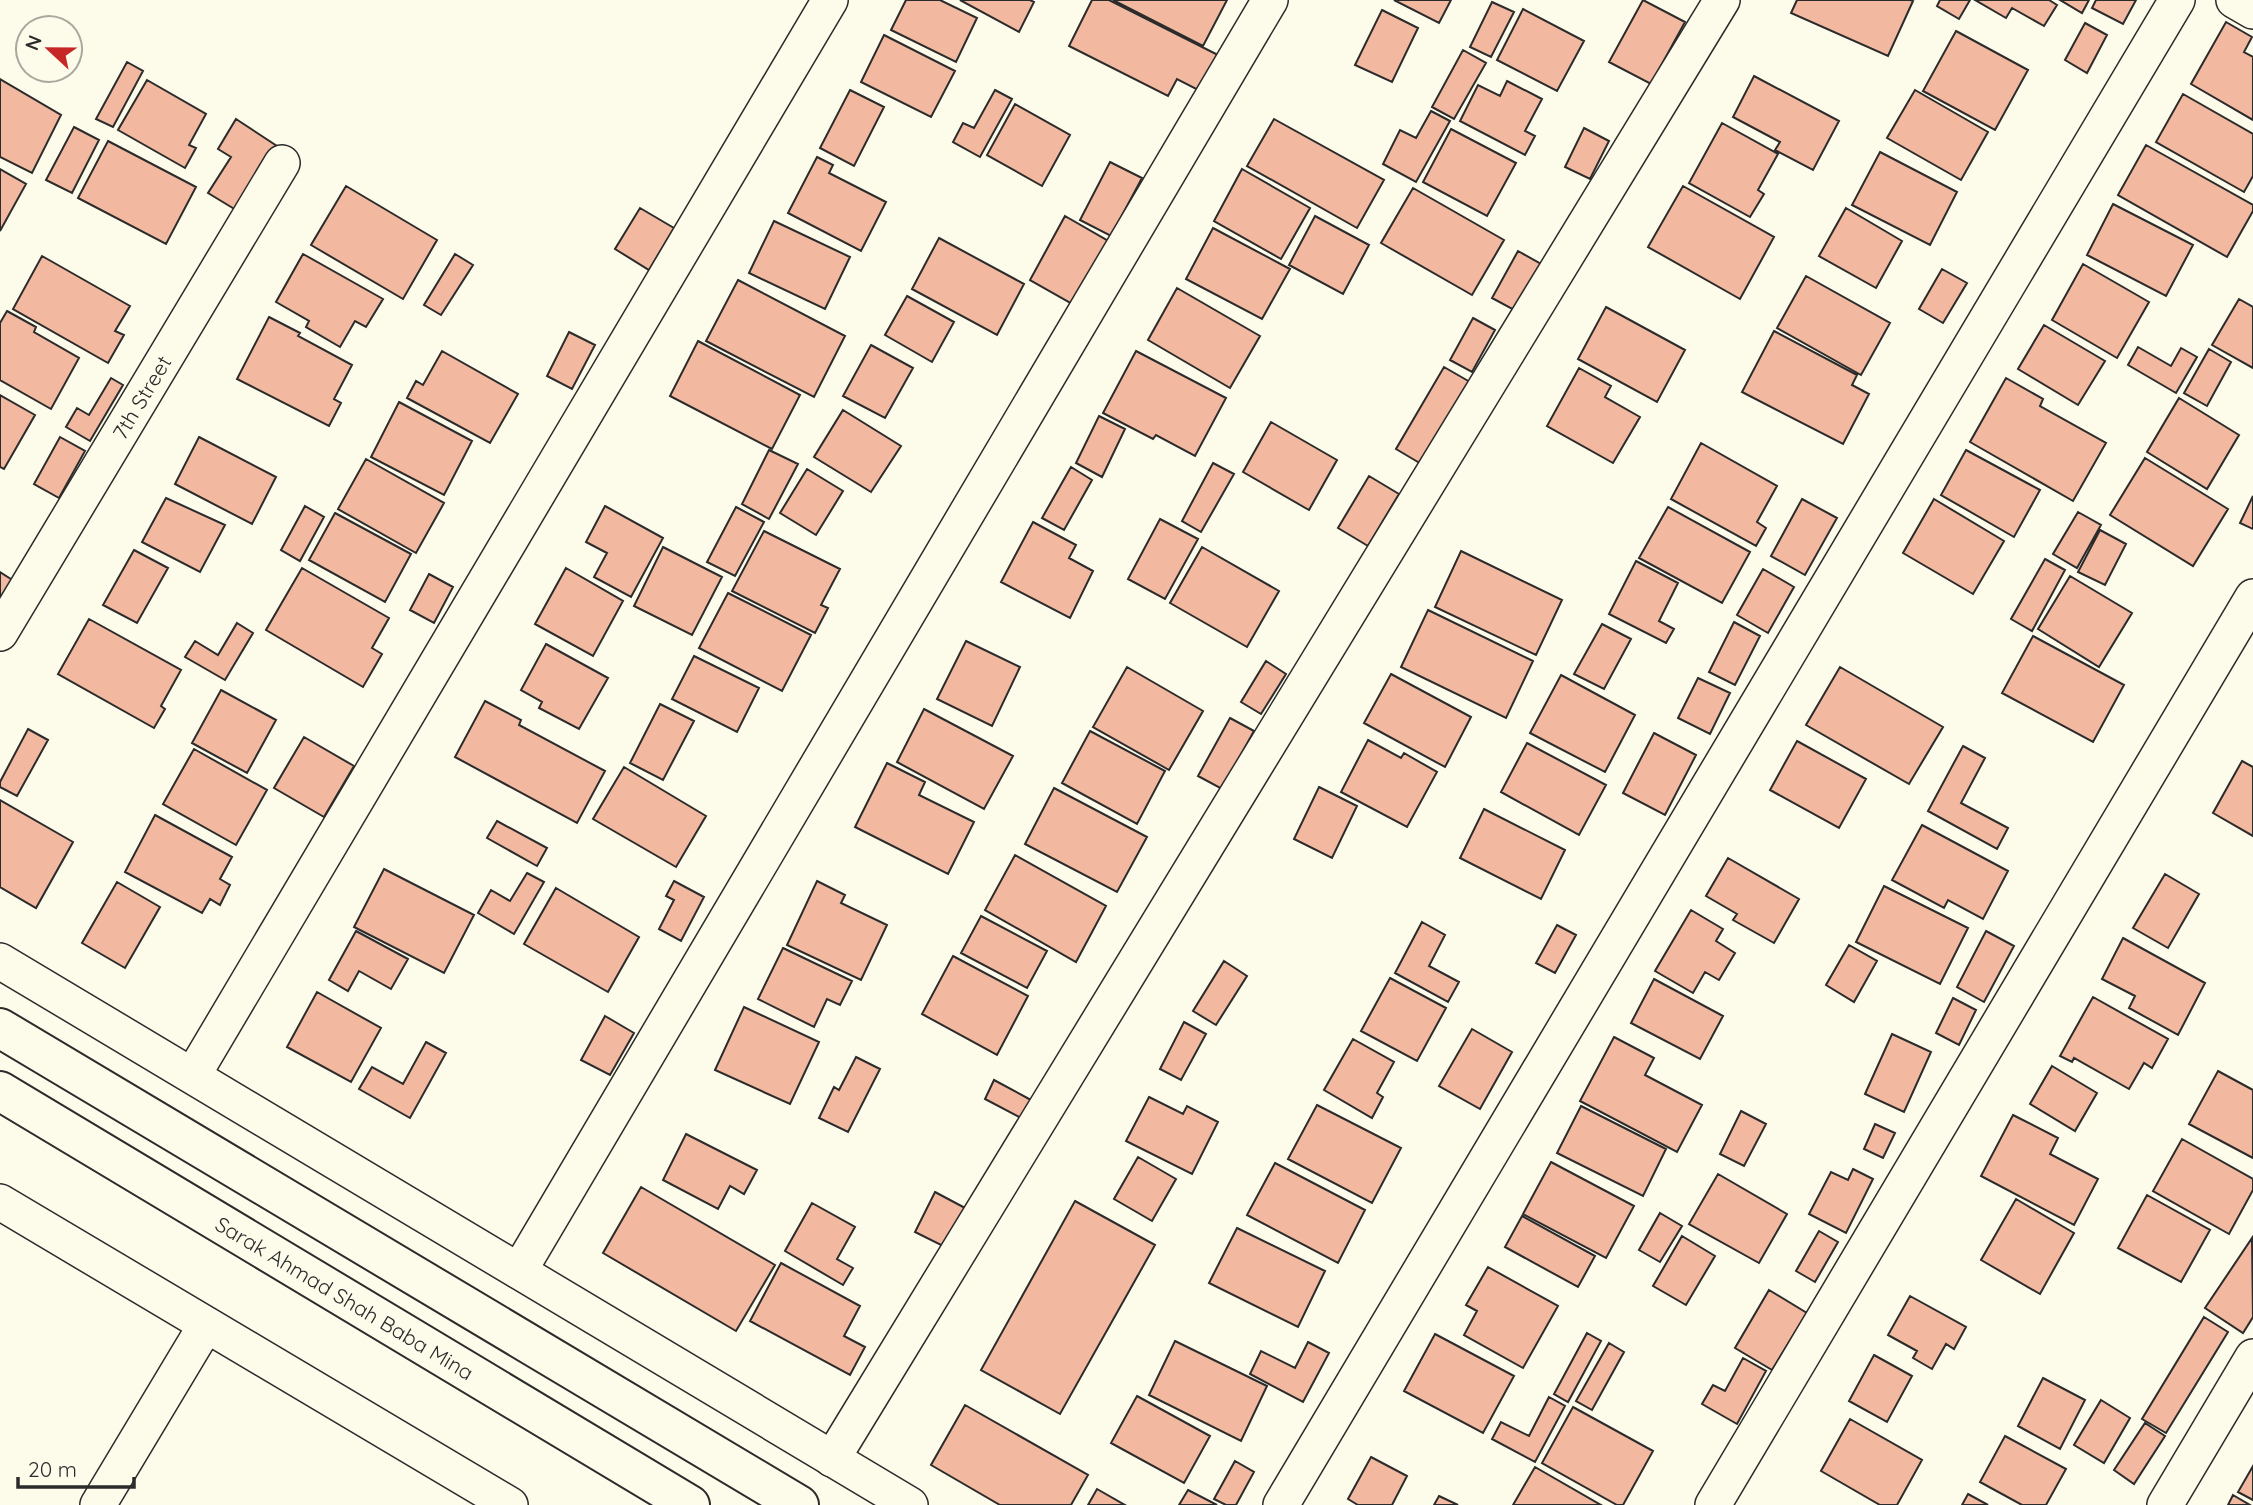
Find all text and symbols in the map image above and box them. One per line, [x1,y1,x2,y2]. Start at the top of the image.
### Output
north arrow [14,14,84,84]
text: N [19,32,47,54]
street label: 7th Street [106,351,177,444]
street label: Sarak Ahmad Shah Baba Mina [211,1210,479,1385]
scale bar [18,1446,133,1490]
text: 20 m [28,1456,77,1482]

